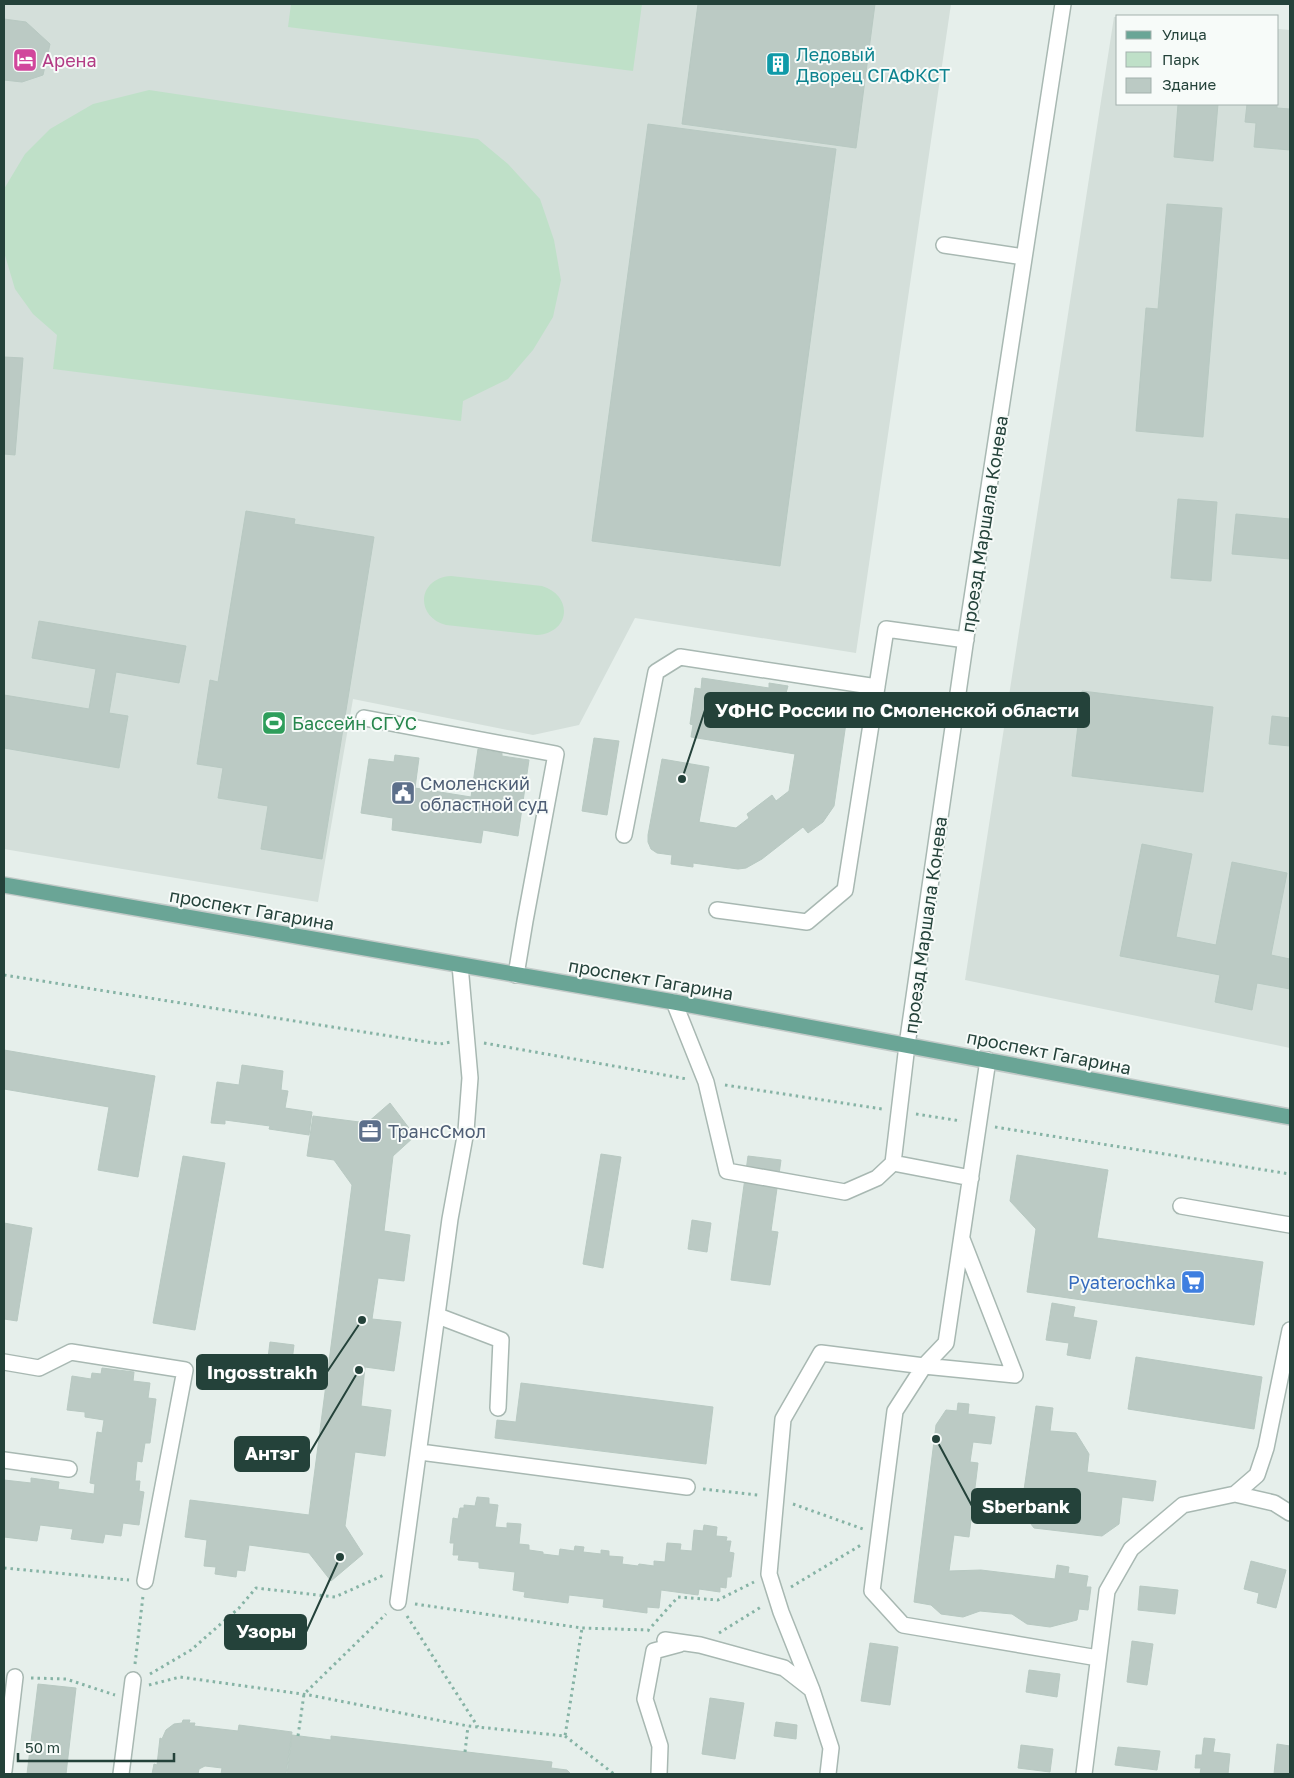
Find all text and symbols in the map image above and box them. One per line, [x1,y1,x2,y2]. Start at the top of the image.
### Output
legend [1116,15,1279,105]
text: Улица [1162,25,1207,43]
place label: Ледовый Дворец СГАФКСТ [796,43,950,86]
hotel icon: Арена [12,47,38,73]
place label: Арена [42,49,97,71]
text: Парк [1162,50,1200,68]
building icon: Ледовый Дворец СГАФКСТ [765,51,791,77]
text: Здание [1162,75,1216,93]
street label: проезд Маршала Конева [956,414,1012,634]
callout: УФНС России по Смоленской области [705,693,1089,727]
text: УФНС России по Смоленской области [715,698,1079,721]
sports icon: Бассейн СГУС [261,710,287,736]
place label: Бассейн СГУС [292,712,417,734]
place label: Смоленский областной суд [420,772,548,815]
public building icon: Смоленский областной суд [390,780,416,806]
street label: проезд Маршала Конева [899,815,951,1035]
street label: проспект Гагарина [168,884,336,934]
street label: проспект Гагарина [567,954,735,1004]
street label: проспект Гагарина [965,1025,1133,1079]
office icon: ТрансСмол [357,1118,383,1144]
place label: ТрансСмол [388,1120,486,1142]
supermarket icon: Pyaterochka [1180,1269,1206,1295]
place label: Pyaterochka [1068,1271,1176,1293]
callout: Ingosstrakh [197,1355,327,1389]
text: Ingosstrakh [207,1360,317,1383]
callout: Антэг [235,1437,309,1471]
text: Антэг [245,1441,299,1464]
callout: Sberbank [972,1489,1080,1523]
text: Sberbank [982,1494,1070,1517]
callout: Узоры [225,1615,306,1649]
text: Узоры [236,1619,296,1642]
scale bar [18,1730,174,1762]
text: 50 m [25,1738,60,1756]

